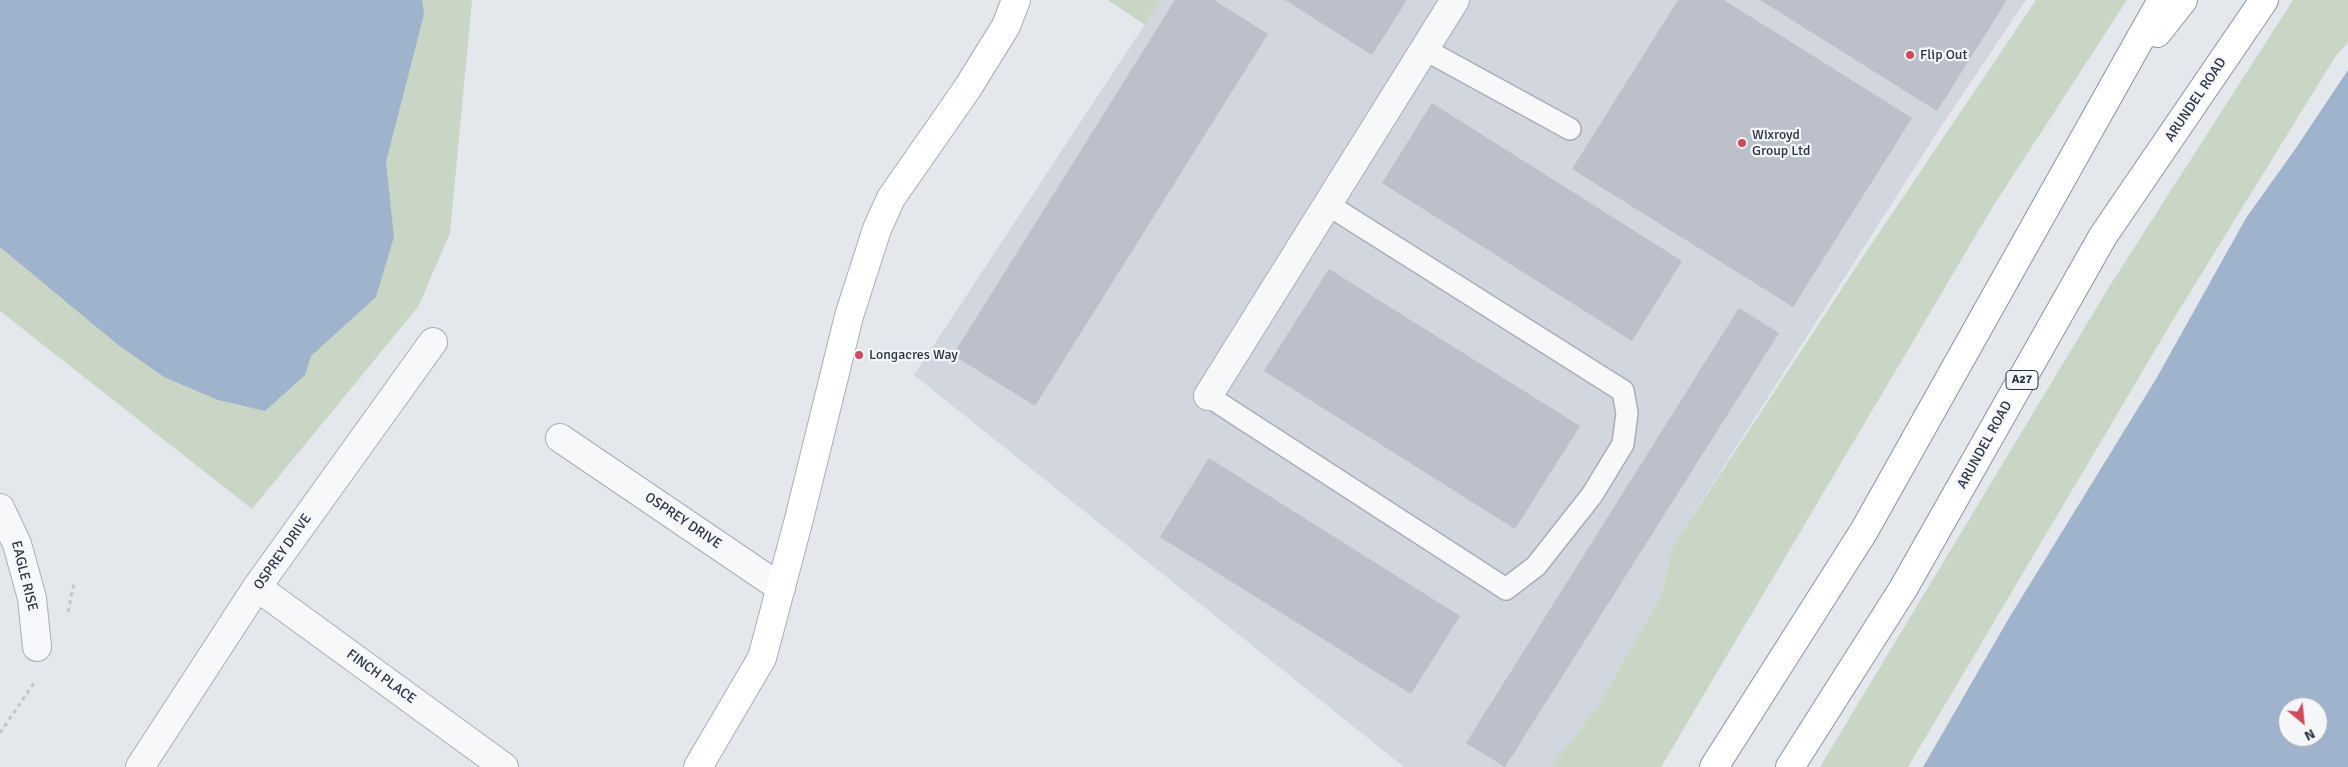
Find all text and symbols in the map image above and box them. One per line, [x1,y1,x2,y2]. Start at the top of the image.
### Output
place label: Flip Out [1920,47,1967,63]
marker: Flip Out [1904,49,1916,61]
street label: ARUNDEL ROAD [2162,55,2230,145]
place label: Wixroyd Group Ltd [1752,127,1810,160]
marker: Wixroyd Group Ltd [1736,137,1748,149]
place label: Longacres Way [869,347,958,363]
marker: Longacres Way [853,349,865,361]
road number: A27 [2006,370,2038,390]
street label: ARUNDEL ROAD [1954,398,2016,492]
street label: OSPREY DRIVE [641,489,725,553]
street label: OSPREY DRIVE [251,511,315,593]
street label: EAGLE RISE [7,539,41,613]
street label: FINCH PLACE [343,646,419,708]
north arrow [2278,697,2328,747]
text: N [2302,725,2318,745]

